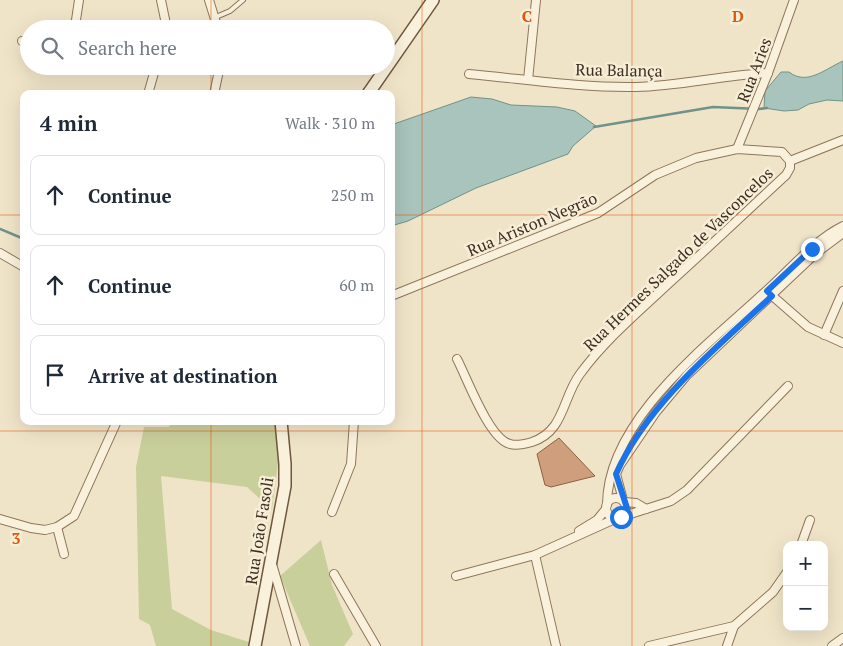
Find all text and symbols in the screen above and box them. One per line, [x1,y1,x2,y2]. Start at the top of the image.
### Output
text: C [522,5,532,27]
text: D [732,5,744,27]
search box [20,20,395,75]
icon: search [38,34,66,62]
street label: Rua Aries [732,34,776,106]
text: Search here [78,35,177,60]
street label: Rua Balança [575,58,663,82]
text: 4 min [40,109,97,137]
text: Walk · 310 m [285,112,375,134]
street label: Rua Hermes Salgado de Vasconcelos [578,162,778,356]
icon: ahead [41,181,69,209]
text: Continue [88,183,172,208]
text: 250 m [331,184,374,206]
street label: Rua Ariston Negrão [464,187,601,261]
route end [801,238,824,261]
icon: ahead [41,271,69,299]
text: Continue [88,273,172,298]
text: 60 m [339,274,374,296]
icon: arrive [41,361,69,389]
text: Arrive at destination [88,363,277,388]
street label: Rua João Fasoli [240,475,278,586]
route start [610,506,633,529]
text: 3 [11,527,21,549]
map controls [783,541,828,631]
button: + [783,541,828,586]
button: − [783,586,828,631]

